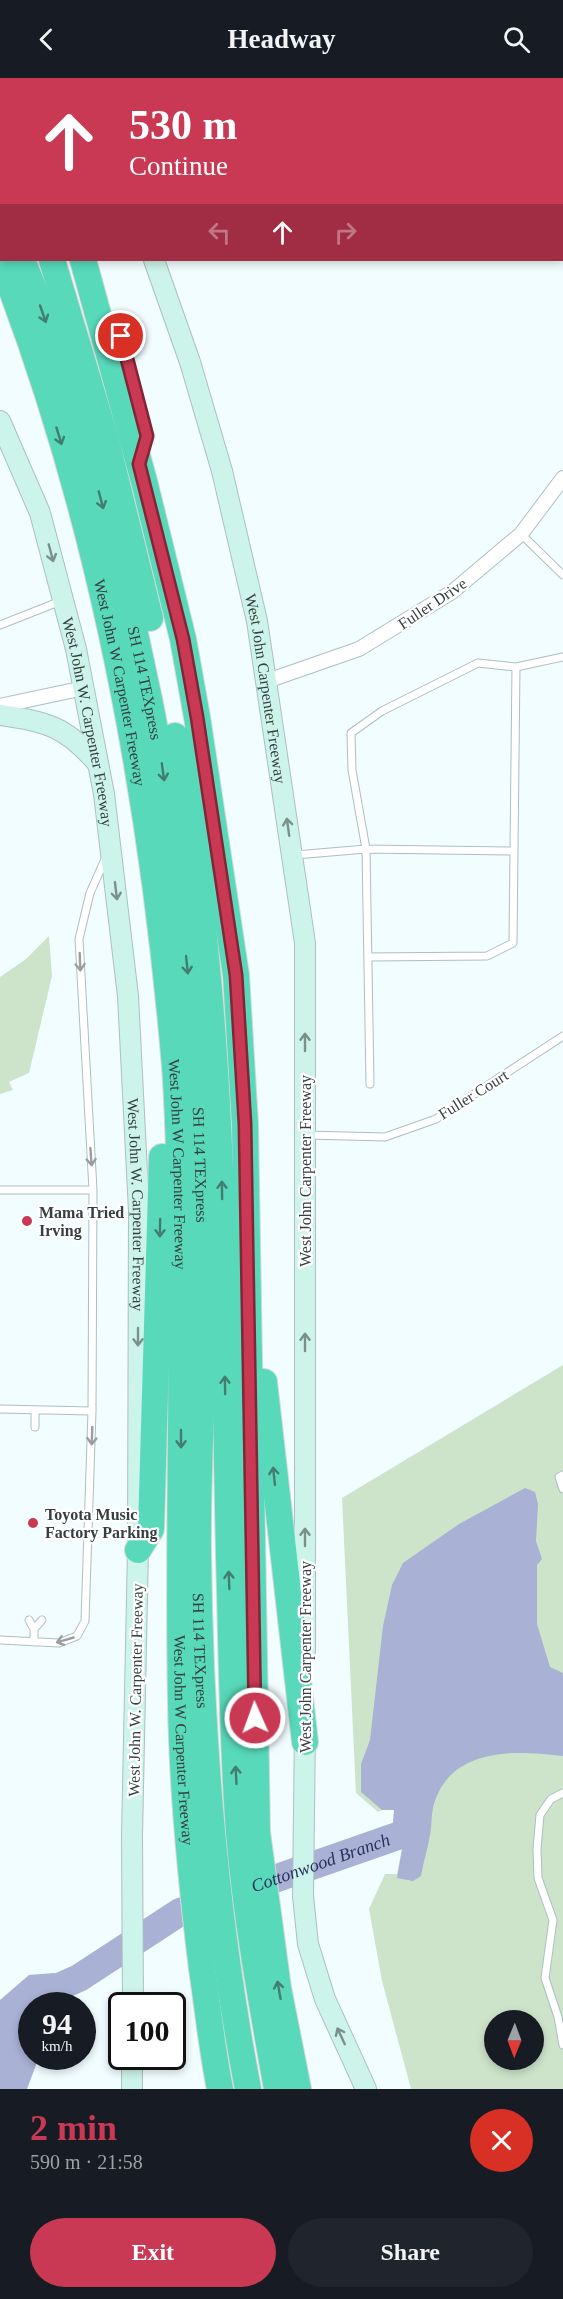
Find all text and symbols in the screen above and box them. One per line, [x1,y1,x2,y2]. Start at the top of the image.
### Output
icon: back [30,23,63,56]
icon: search [500,23,533,56]
text: Headway [228,24,336,54]
icon: ahead [30,102,108,180]
text: 530 m [129,102,238,148]
text: Continue [129,151,228,181]
icon: left [203,216,236,249]
icon: ahead [266,216,299,249]
icon: right [329,216,362,249]
one-way arrow [38,304,49,323]
pin [95,310,146,361]
icon: arrive [104,319,137,352]
one-way arrow [54,426,65,445]
one-way arrow [96,490,108,509]
one-way arrow [46,544,57,563]
street label: Fuller Drive [395,574,470,632]
street label: West John W Carpenter Freeway [91,577,149,787]
street label: West John Carpenter Freeway [242,592,289,785]
street label: West John W. Carpenter Freeway [59,615,116,828]
street label: SH 114 TEXpress [124,624,165,741]
one-way arrow [158,762,169,781]
one-way arrow [283,818,294,837]
one-way arrow [111,881,122,900]
one-way arrow [74,952,86,972]
one-way arrow [182,955,193,975]
one-way arrow [299,1032,311,1052]
street label: West John W Carpenter Freeway [165,1058,189,1270]
street label: Fuller Court [435,1066,512,1122]
street label: West John Carpenter Freeway [297,1075,315,1267]
street label: West John W. Carpenter Freeway [124,1098,147,1311]
street label: SH 114 TEXpress [190,1107,210,1223]
one-way arrow [86,1147,97,1167]
one-way arrow [216,1181,227,1201]
place label: Mama Tried Irving [39,1204,124,1240]
marker: Mama Tried Irving [20,1214,34,1228]
one-way arrow [155,1217,166,1237]
one-way arrow [133,1327,144,1347]
one-way arrow [299,1332,311,1352]
one-way arrow [219,1375,231,1395]
one-way arrow [86,1425,97,1445]
one-way arrow [175,1429,187,1449]
one-way arrow [269,1466,280,1486]
place label: Toyota Music Factory Parking [45,1506,157,1542]
marker: Toyota Music Factory Parking [26,1516,40,1530]
one-way arrow [299,1527,311,1547]
street label: West John Carpenter Freeway [297,1561,315,1753]
one-way arrow [224,1570,235,1590]
street label: West John W. Carpenter Freeway [125,1583,147,1797]
street label: SH 114 TEXpress [190,1593,211,1709]
one-way arrow [56,1635,75,1646]
street label: West John W Carpenter Freeway [171,1635,197,1846]
position arrow [223,1686,287,1750]
one-way arrow [230,1765,241,1785]
water label: Cottonwood Branch [249,1829,393,1896]
one-way arrow [273,1981,284,2001]
speed limit sign: 100 [108,1992,186,2070]
text: 94 [42,2007,72,2040]
north arrow [484,2010,544,2070]
map controls [484,2010,544,2070]
one-way arrow [335,2027,347,2045]
text: km/h [42,2038,72,2054]
text: 2 min [30,2108,117,2148]
button: close [470,2109,533,2172]
text: 590 m · 21:58 [30,2151,143,2173]
button: Exit [30,2218,276,2287]
button: Share [288,2218,533,2287]

